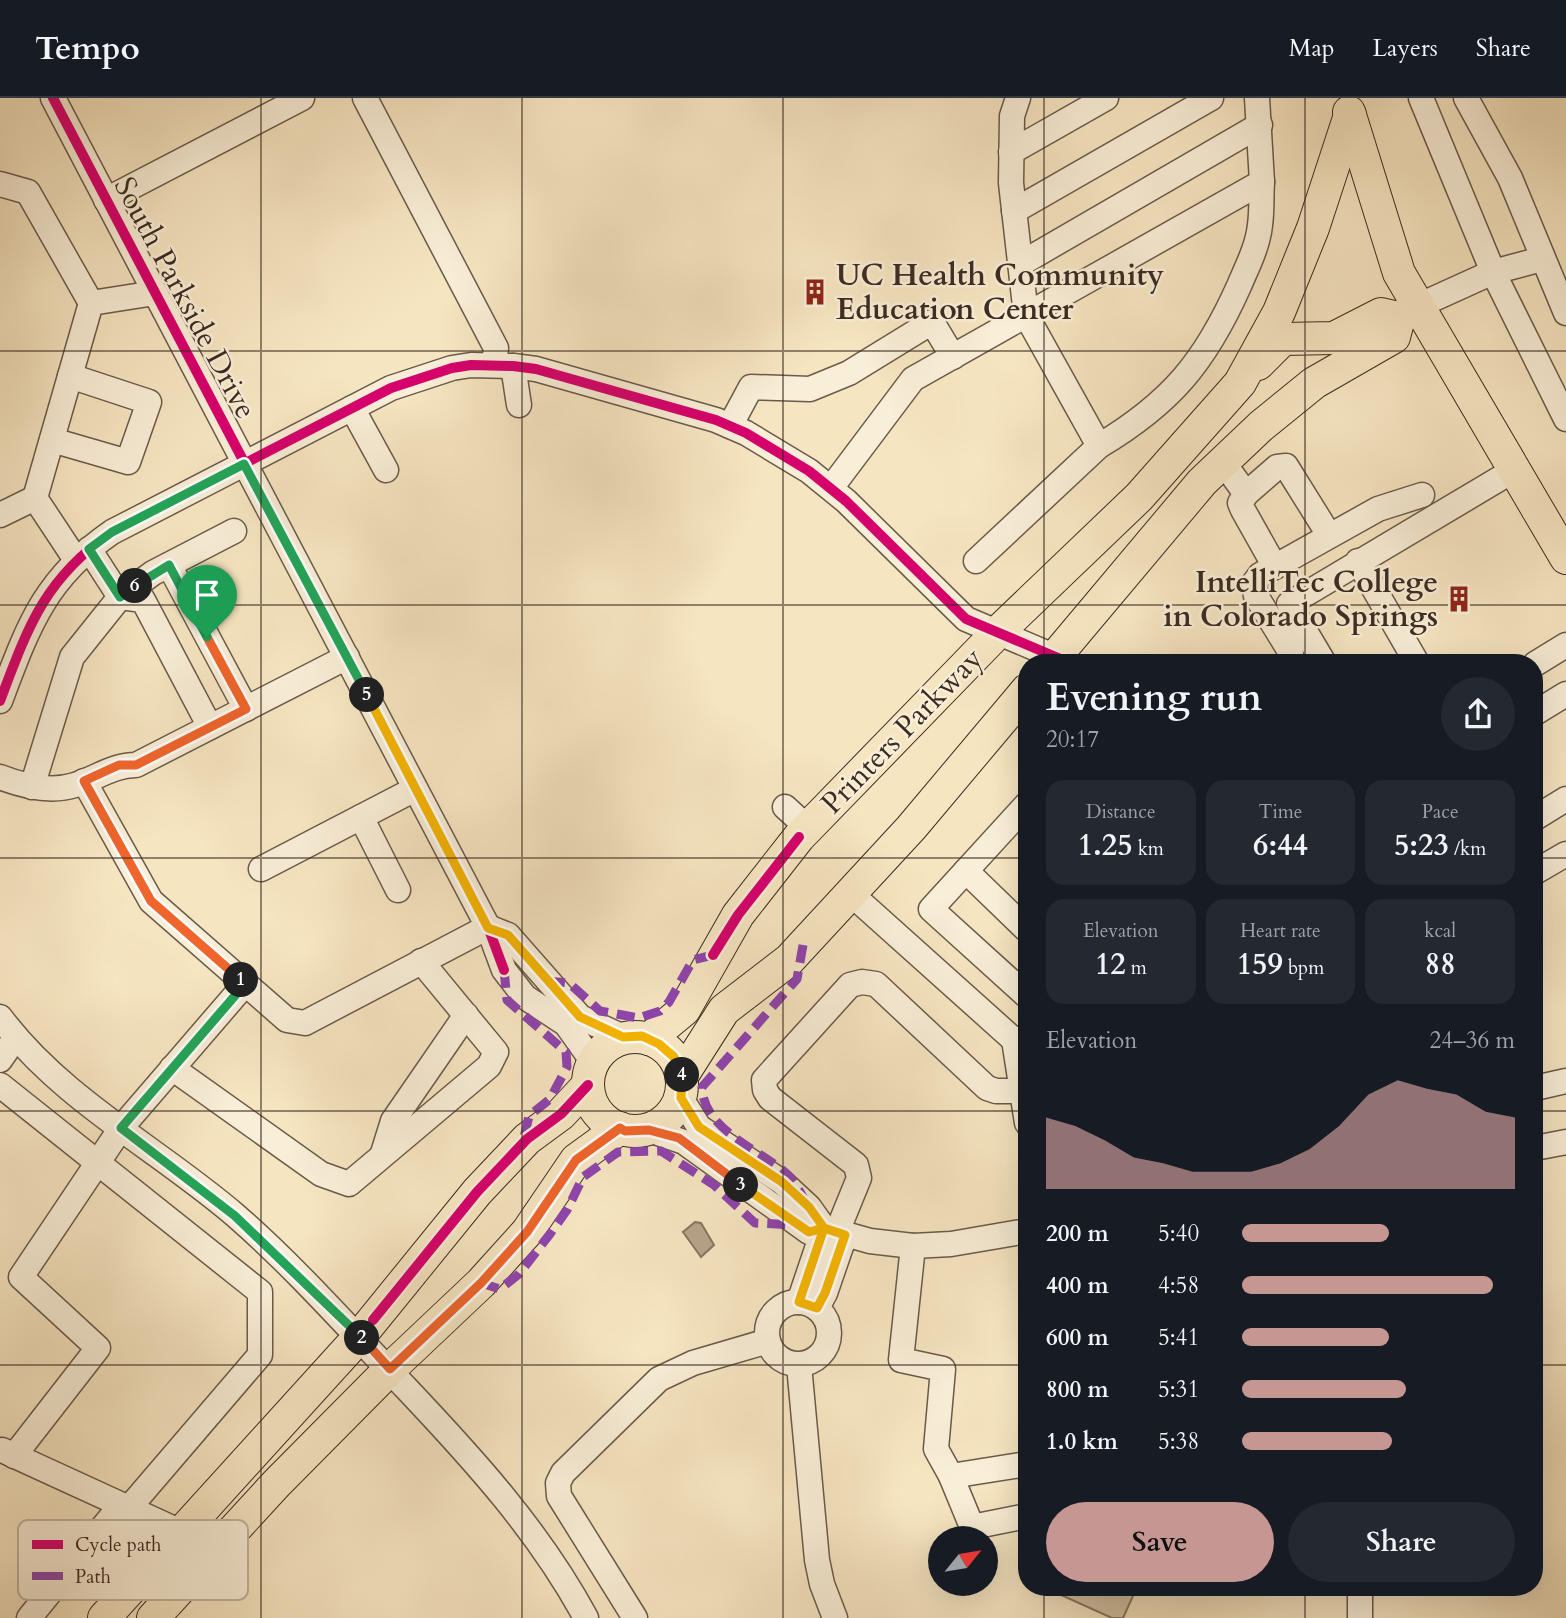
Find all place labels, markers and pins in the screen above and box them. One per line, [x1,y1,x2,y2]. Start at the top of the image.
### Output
place label: UC Health Community Education Center [836,255,1164,330]
building icon: UC Health Community Education Center [800,277,830,307]
place label: IntelliTec College in Colorado Springs [1163,562,1438,637]
pin [177,565,237,637]
pin: 6 [118,568,152,603]
building icon: IntelliTec College in Colorado Springs [1444,584,1474,614]
pin: 5 [350,678,384,712]
pin: 1 [224,962,258,998]
pin: 4 [664,1058,700,1093]
pin: 3 [724,1168,758,1202]
pin: 2 [344,1320,380,1356]

